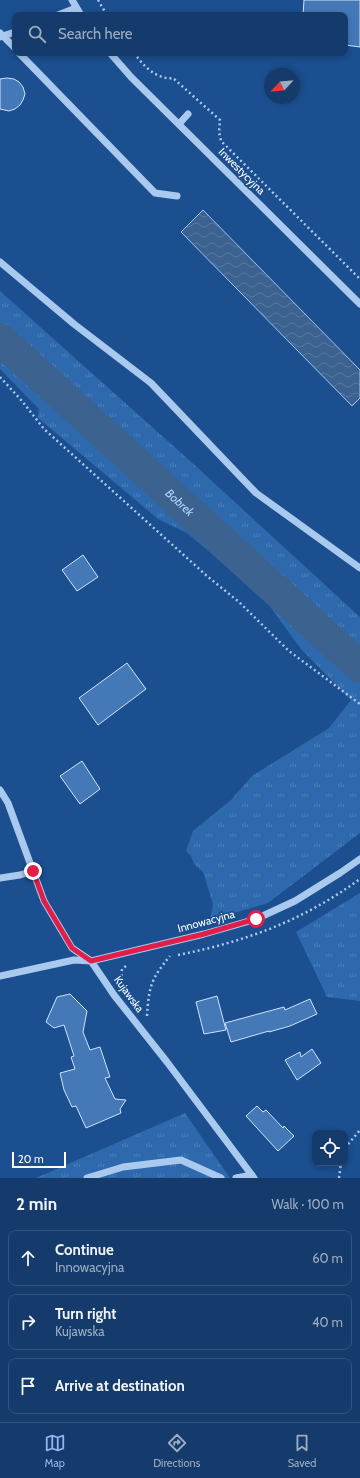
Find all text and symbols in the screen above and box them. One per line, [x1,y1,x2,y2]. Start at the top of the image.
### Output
search box [12,12,348,56]
icon: search [26,23,48,45]
text: Search here [58,25,133,43]
north arrow [264,68,300,104]
street label: Inwestycyjna [216,145,269,198]
water label: Bobrek [163,485,198,520]
route end [24,862,42,880]
street label: Innowacyjna [176,906,237,935]
route start [247,910,265,928]
street label: Kujawska [111,973,147,1016]
map controls [312,1130,348,1166]
button: locate [312,1130,348,1166]
scale bar [12,1150,66,1169]
text: 20 m [18,1152,44,1166]
text: 2 min [16,1194,57,1214]
text: Walk · 100 m [271,1196,344,1212]
text: Continue [55,1241,114,1259]
icon: ahead [17,1247,39,1269]
text: 60 m [312,1250,343,1266]
text: Innowacyjna [55,1259,124,1275]
text: Turn right [55,1305,116,1323]
icon: right [17,1311,39,1333]
text: 40 m [312,1314,343,1330]
text: Kujawska [55,1323,105,1339]
icon: arrive [17,1375,39,1397]
text: Arrive at destination [55,1377,185,1395]
tab: Map [44,1432,66,1470]
tab: Directions [153,1432,200,1470]
tab: Saved [288,1432,316,1470]

